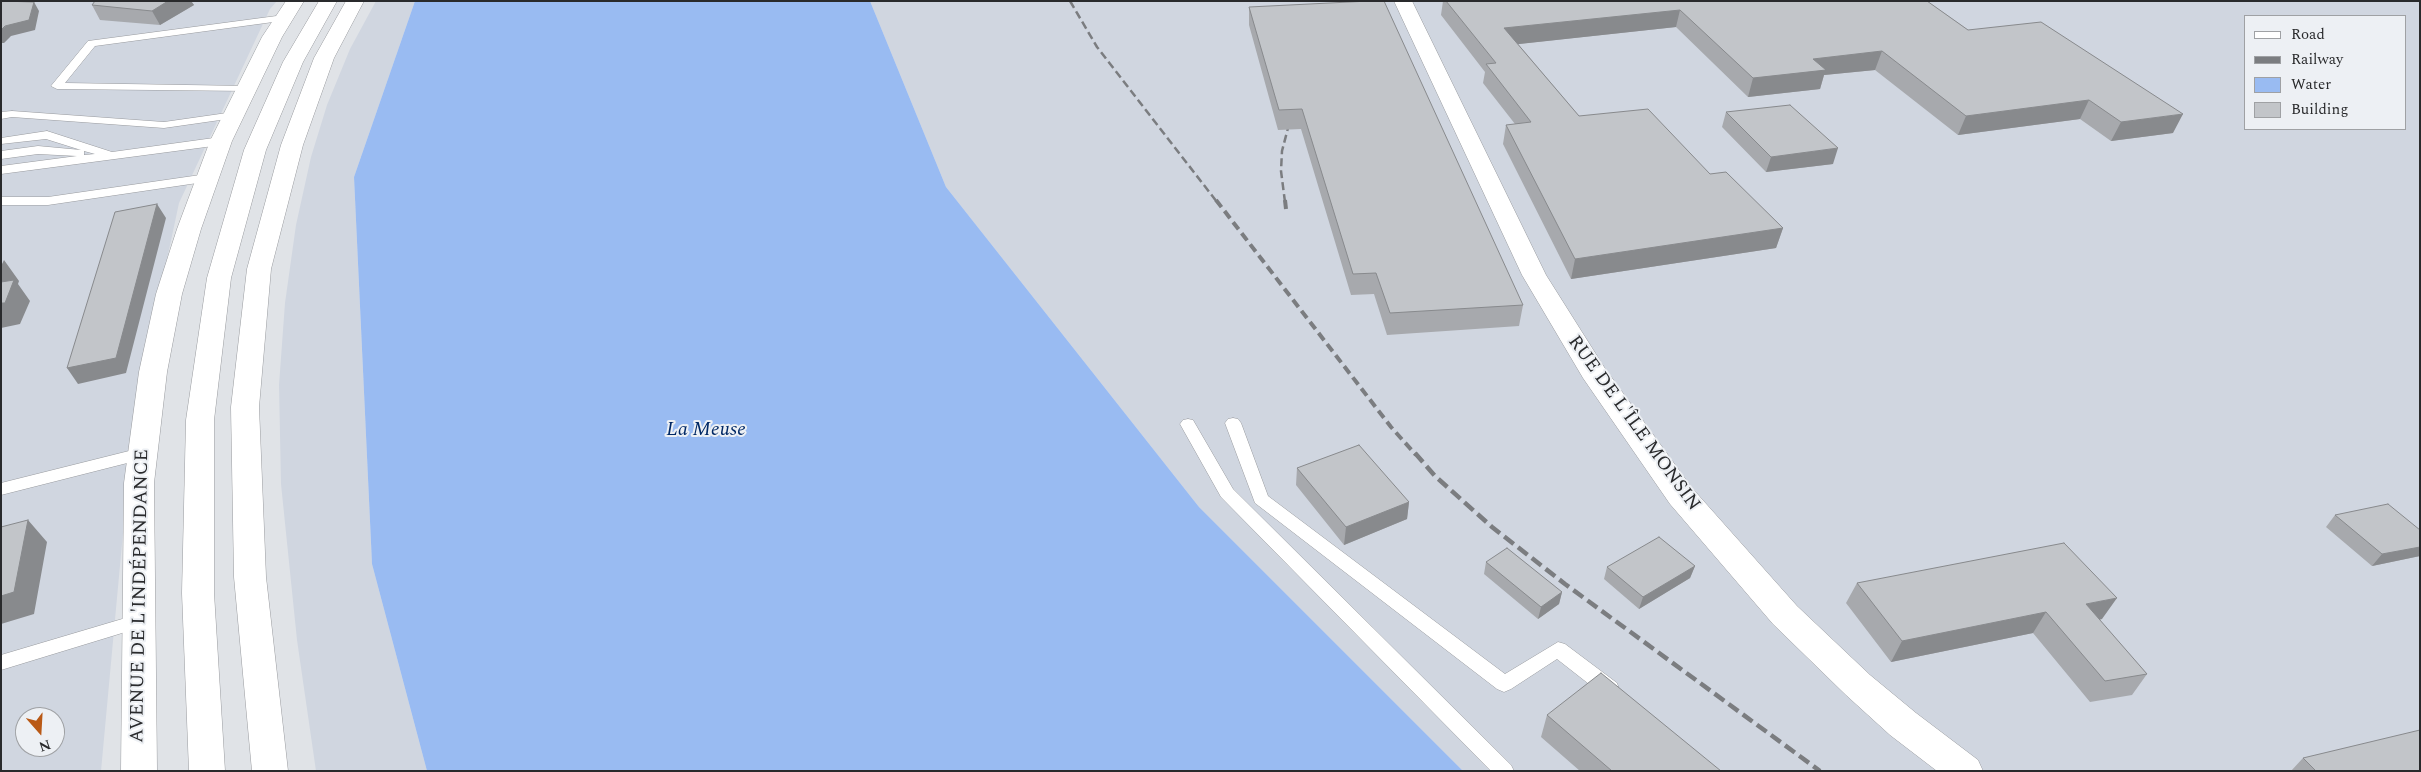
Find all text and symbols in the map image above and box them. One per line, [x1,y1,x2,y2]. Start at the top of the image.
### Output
legend [2244,15,2406,130]
text: Road [2291,23,2325,46]
text: Railway [2291,48,2343,71]
text: Water [2291,73,2331,96]
text: Building [2291,98,2348,121]
street label: RUE DE L'ÎLE MONSIN [1562,332,1704,516]
water label: La Meuse [666,419,746,443]
street label: AVENUE DE L'INDÉPENDANCE [127,449,155,743]
north arrow [15,707,65,757]
text: N [36,734,54,757]

